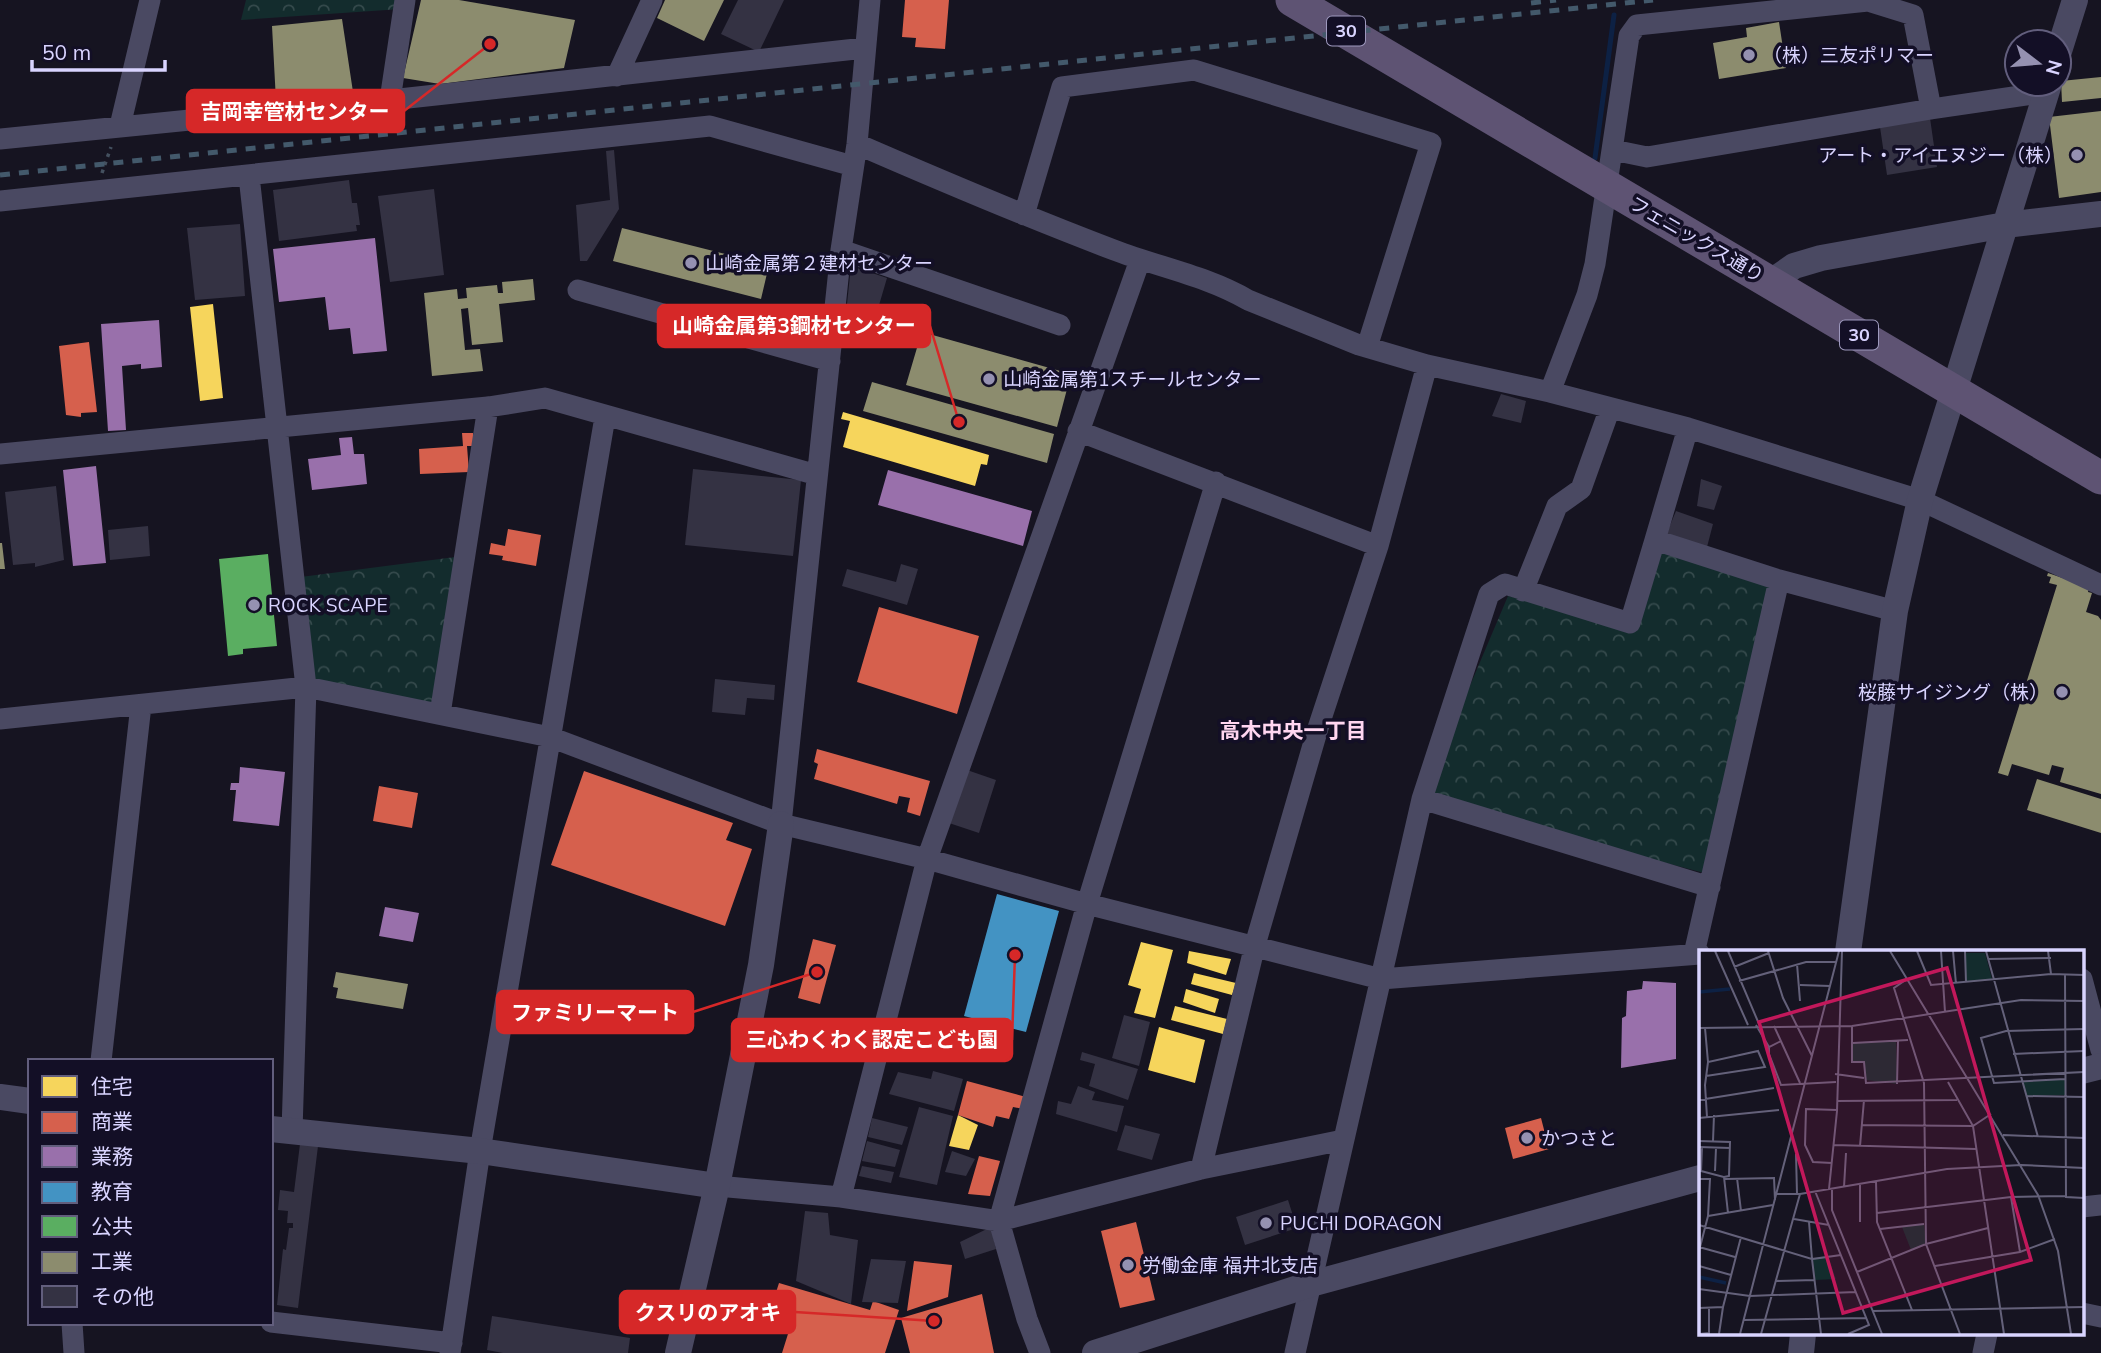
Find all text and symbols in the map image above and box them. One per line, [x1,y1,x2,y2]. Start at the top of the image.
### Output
road number: 30 [1327,16,1365,46]
scale bar [32,28,164,72]
north arrow [2003,28,2073,98]
text: 50 m [42,39,91,65]
place label: （株）三友ポリマー [1763,43,1934,67]
marker: （株）三友ポリマー [1741,47,1757,63]
text: N [2041,57,2068,78]
callout: 吉岡幸管材センター [187,90,404,132]
text: 吉岡幸管材センター [201,98,390,124]
place label: アート・アイエヌジー（株） [1818,143,2063,167]
marker: アート・アイエヌジー（株） [2069,147,2085,163]
street label: フェニックス通り [1625,191,1769,287]
place label: 山崎金属第２建材センター [705,251,933,275]
marker: 山崎金属第２建材センター [683,255,699,271]
callout: 山崎金属第3鋼材センター [658,305,930,347]
text: 山崎金属第3鋼材センター [672,312,916,338]
road number: 30 [1840,320,1878,349]
place label: 山崎金属第1スチールセンター [1003,367,1261,391]
marker: 山崎金属第1スチールセンター [981,371,997,387]
place label: ROCK SCAPE [268,593,388,617]
marker: ROCK SCAPE [246,597,262,613]
place label: 桜藤サイジング（株） [1858,680,2048,704]
marker: 桜藤サイジング（株） [2054,684,2070,700]
district label: 高木中央一丁目 [1220,717,1367,743]
inset map [1699,950,2084,1336]
callout: ファミリーマート [497,991,693,1033]
text: ファミリーマート [511,999,679,1025]
callout: 三心わくわく認定こども園 [732,1019,1012,1061]
text: 三心わくわく認定こども園 [746,1026,998,1052]
legend [28,1059,273,1325]
text: 住宅 [91,1073,133,1099]
text: 商業 [91,1108,133,1134]
place label: かつさと [1541,1126,1617,1150]
marker: かつさと [1519,1130,1535,1146]
text: 業務 [91,1143,133,1169]
text: 教育 [91,1178,133,1204]
place label: PUCHI DORAGON [1280,1211,1442,1235]
text: 公共 [91,1213,133,1239]
marker: PUCHI DORAGON [1258,1215,1274,1231]
text: 工業 [91,1248,133,1274]
place label: 労働金庫 福井北支店 [1142,1253,1318,1277]
marker: 労働金庫 福井北支店 [1120,1257,1136,1273]
text: その他 [91,1283,154,1309]
callout: クスリのアオキ [620,1291,795,1333]
text: クスリのアオキ [635,1299,781,1325]

